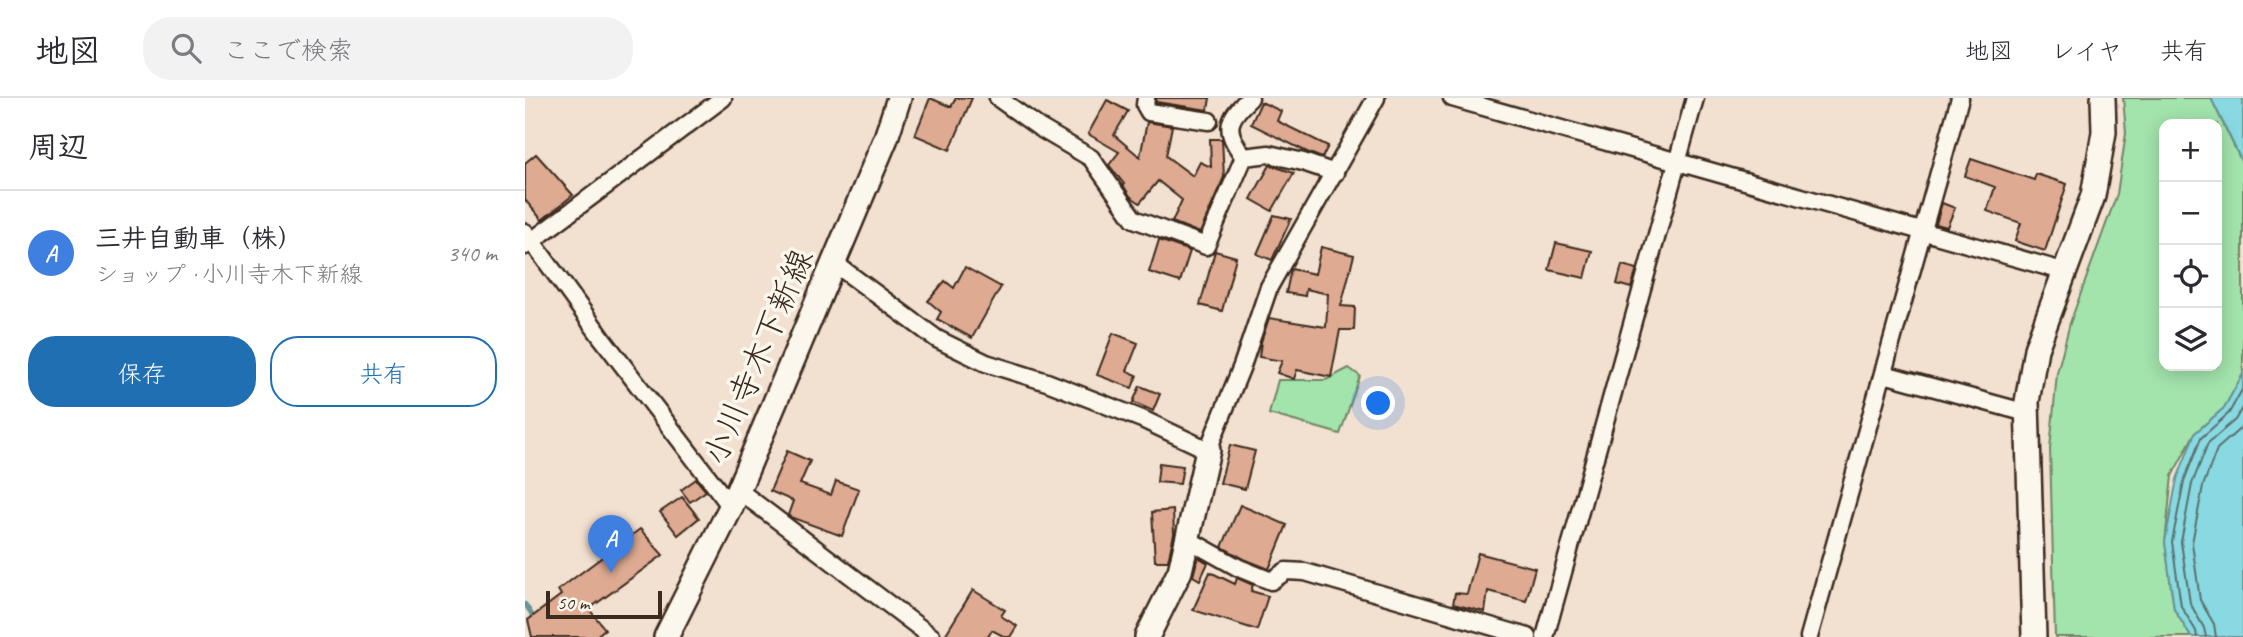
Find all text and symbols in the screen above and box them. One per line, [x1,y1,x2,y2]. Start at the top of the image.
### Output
search box [143,17,633,80]
icon: search [167,29,205,67]
text: 地図 [35,30,101,72]
text: ここで検索 [223,34,353,67]
text: 地図 [1965,36,2013,66]
text: レイヤ [2051,36,2122,66]
text: 共有 [2160,36,2208,66]
map controls [2159,119,2222,371]
button: + [2159,119,2222,182]
text: 周辺 [28,128,88,166]
button: − [2159,182,2222,245]
text: 三井自動車（株） [95,222,303,255]
text: A [45,239,57,268]
text: 340 m [448,239,497,268]
street label: 小川寺木下新線 [694,242,822,472]
button: locate [2159,245,2222,308]
text: ショップ · 小川寺木下新線 [95,260,363,289]
button: layers [2159,308,2222,371]
button: 保存 [28,336,256,407]
button: 共有 [270,336,497,407]
your location [1361,386,1395,420]
pin: A [588,515,634,573]
scale bar [546,588,661,620]
text: 50 m [557,591,589,615]

